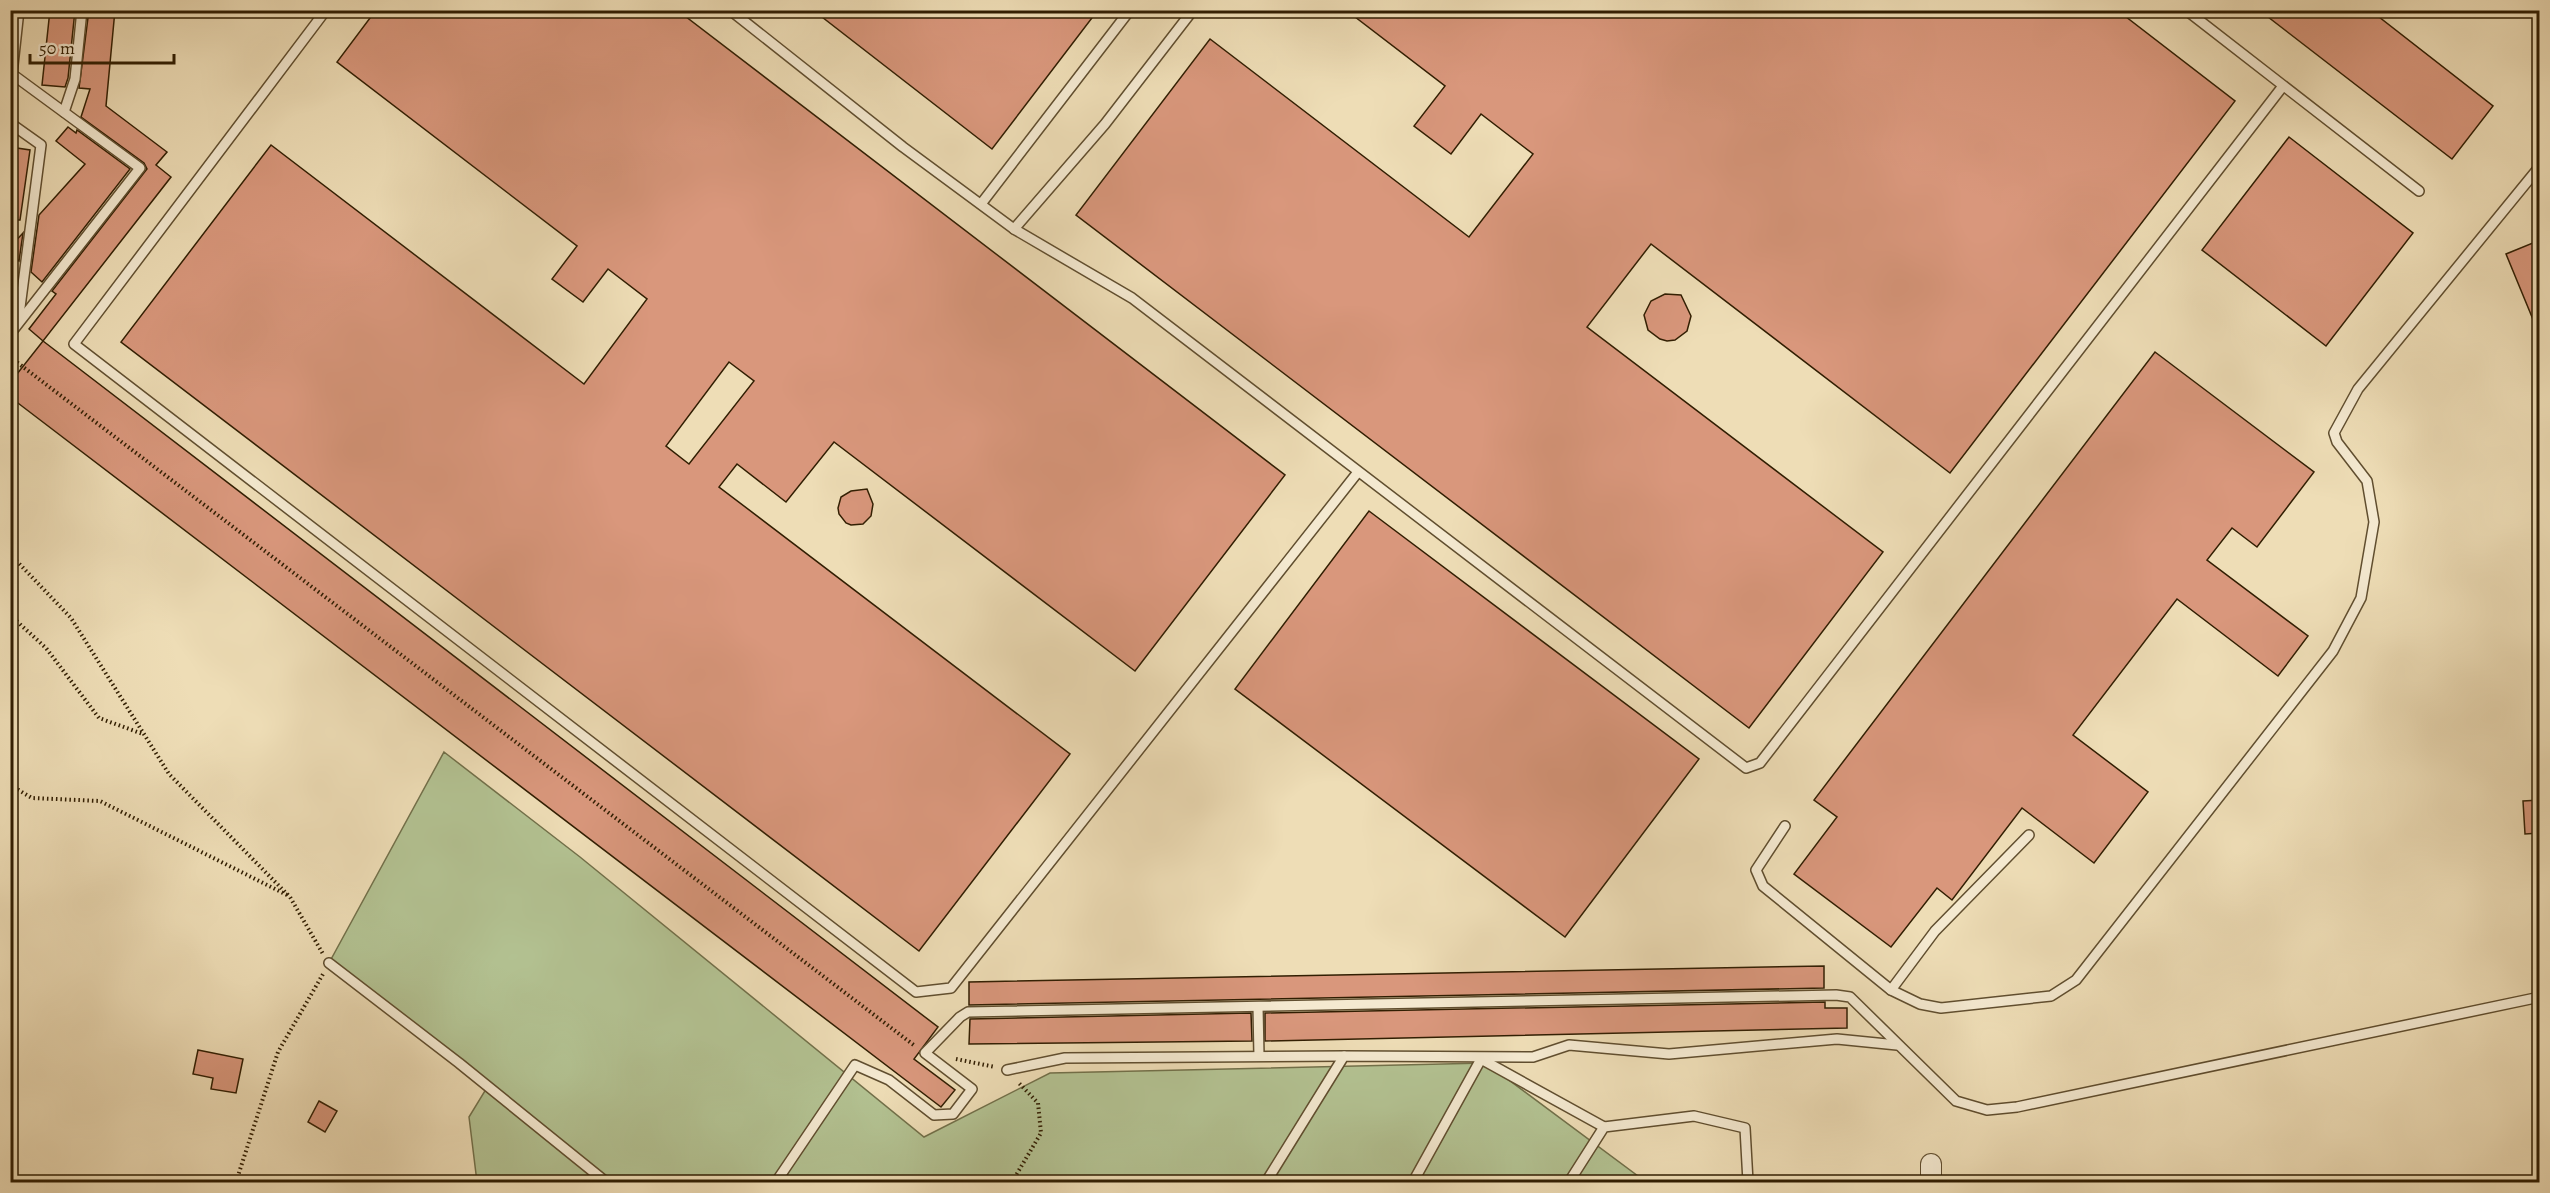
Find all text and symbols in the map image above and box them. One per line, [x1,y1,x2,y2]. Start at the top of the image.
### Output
scale bar [30,27,174,65]
text: 50 m [39,36,75,60]

